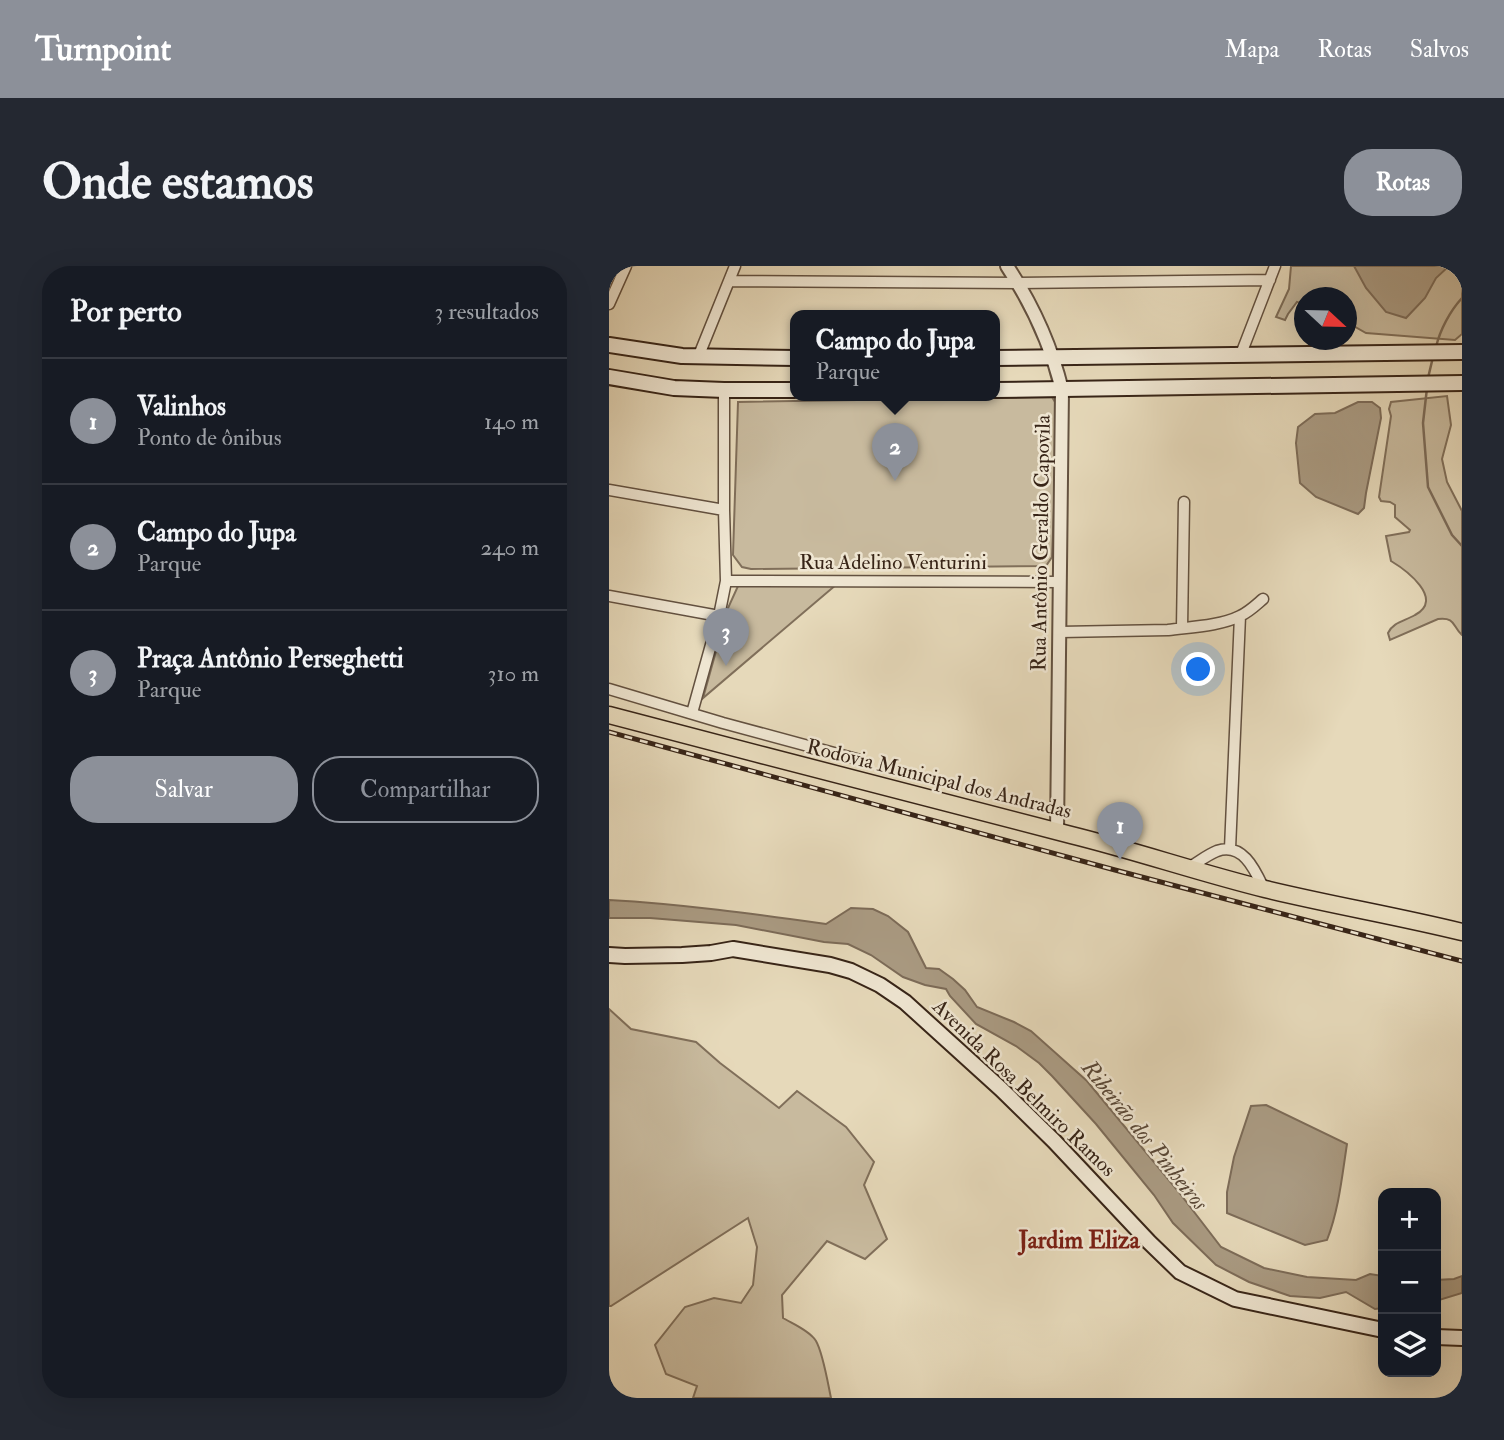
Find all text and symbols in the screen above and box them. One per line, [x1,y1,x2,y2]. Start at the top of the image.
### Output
text: Turnpoint [35,29,171,70]
text: Mapa [1224,34,1279,65]
text: Rotas [1317,34,1372,65]
text: Salvos [1410,34,1469,65]
button: Rotas [1344,149,1462,216]
text: Onde estamos [42,152,313,213]
north arrow [1294,287,1357,350]
text: Por perto [70,293,182,330]
text: 3 resultados [435,297,539,326]
popup [790,310,1000,401]
text: Campo do Jupa [816,325,974,357]
text: Parque [816,357,880,386]
text: Valinhos [137,391,226,423]
text: 1 [89,407,97,436]
text: 140 m [484,407,539,436]
street label: Rua Antônio Geraldo Capovila [1025,414,1057,672]
text: Ponto de ônibus [137,423,282,452]
pin: 2 [872,423,918,481]
text: Campo do Jupa [137,517,296,549]
text: 2 [87,533,99,562]
text: 240 m [480,533,539,562]
text: Parque [137,549,201,578]
street label: Rua Adelino Venturini [799,549,987,576]
pin: 3 [703,608,749,666]
text: Praça Antônio Perseghetti [137,643,404,675]
your location [1181,652,1215,686]
text: 3 [89,659,97,688]
text: 310 m [488,659,539,688]
text: Parque [137,675,201,704]
street label: Rodovia Municipal dos Andradas [804,733,1074,825]
button: Salvar [70,756,298,823]
button: Compartilhar [312,756,539,823]
pin: 1 [1097,802,1143,860]
street label: Avenida Rosa Belmiro Ramos [926,993,1121,1183]
water label: Ribeirão dos Pinheiros [1075,1053,1215,1217]
map controls [1378,1188,1441,1377]
button: + [1378,1188,1441,1251]
district label: Jardim Eliza [1017,1225,1141,1256]
button: − [1378,1251,1441,1314]
button: layers [1378,1314,1441,1377]

